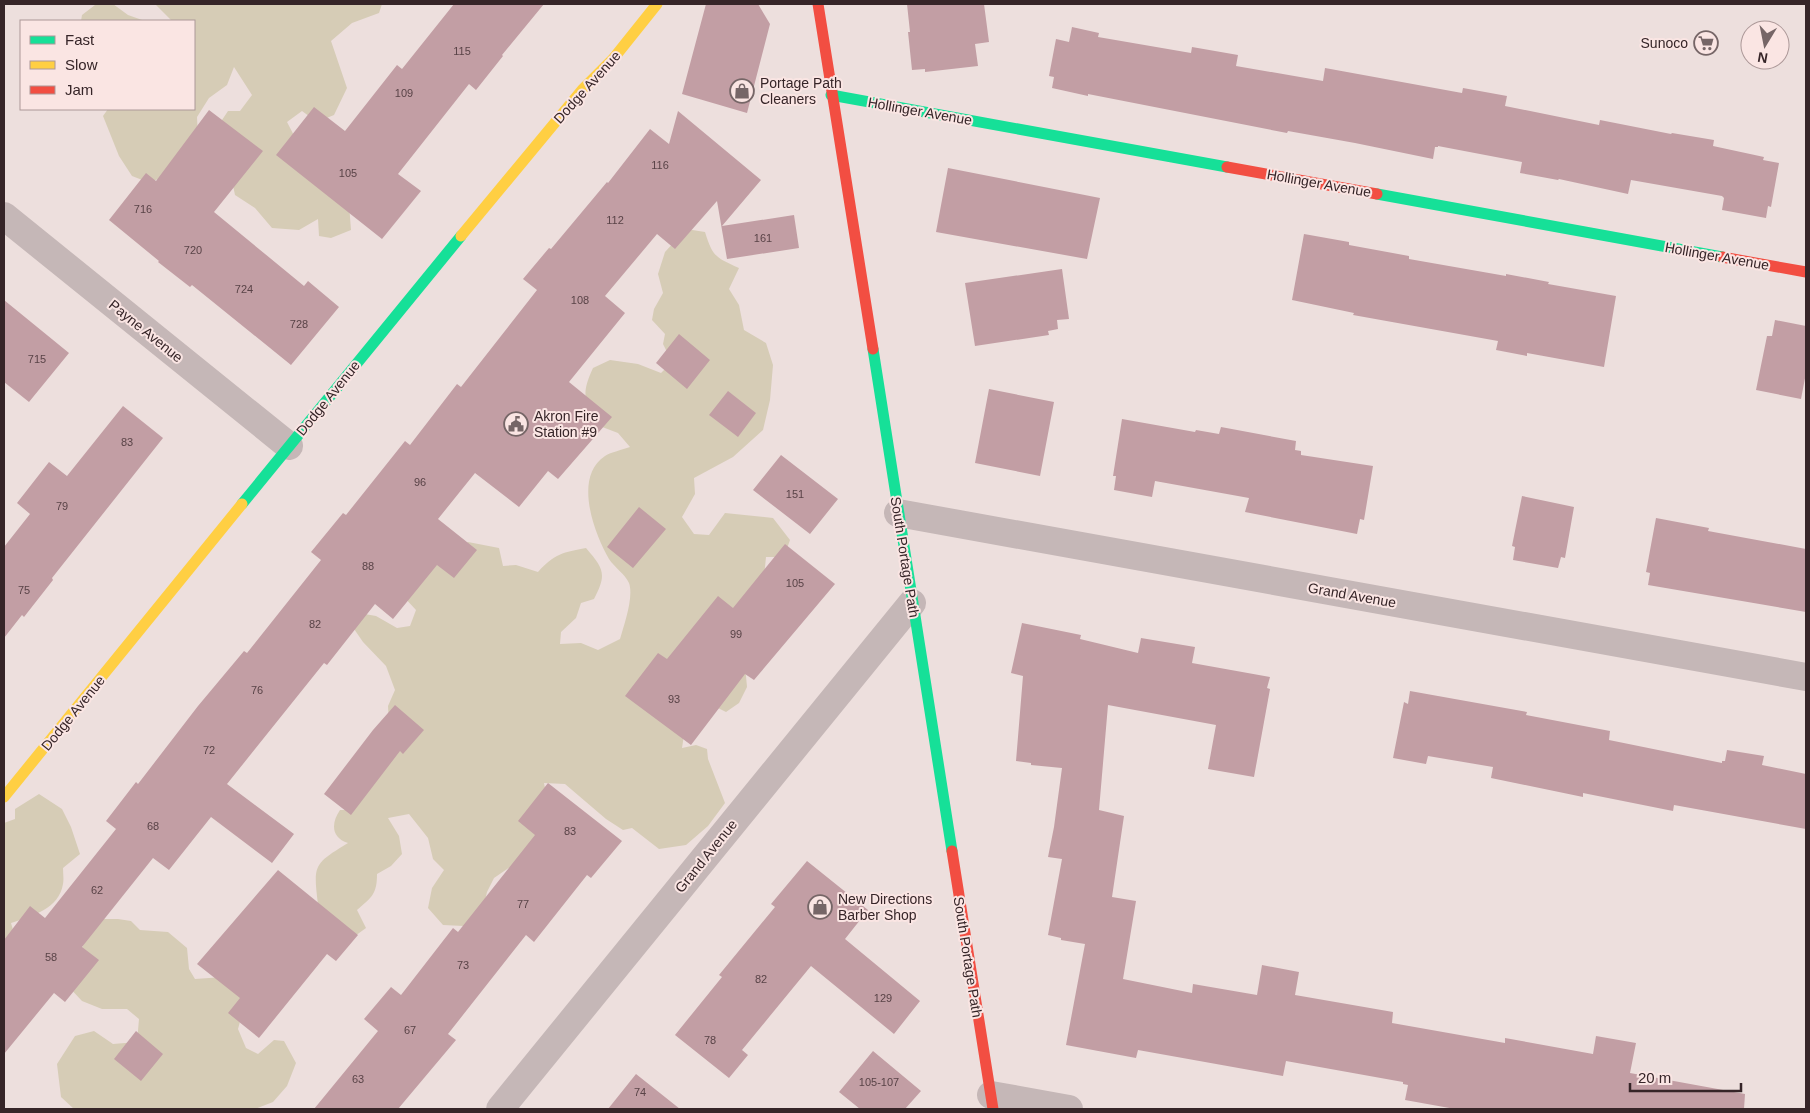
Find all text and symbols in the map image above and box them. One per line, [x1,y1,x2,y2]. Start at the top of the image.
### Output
legend [20,20,195,110]
north arrow [1740,20,1790,70]
supermarket icon: Sunoco [1693,30,1719,56]
text: Fast [65,31,95,48]
place label: Sunoco [1641,35,1688,51]
house number: 115 [453,45,471,57]
street label: Dodge Avenue [550,47,624,126]
text: N [1756,49,1769,67]
text: Slow [65,56,98,73]
place label: Portage Path Cleaners [760,75,842,107]
shop icon: Portage Path Cleaners [729,78,755,104]
text: Jam [65,81,93,98]
house number: 109 [395,87,413,99]
street label: Hollinger Avenue [867,94,974,128]
house number: 116 [651,159,669,171]
street label: Hollinger Avenue [1266,166,1373,200]
house number: 105 [339,167,357,179]
house number: 716 [134,203,152,215]
house number: 112 [606,214,624,226]
house number: 161 [754,232,772,244]
street label: Hollinger Avenue [1664,239,1771,273]
house number: 720 [184,244,202,256]
house number: 724 [235,283,253,295]
house number: 108 [571,294,589,306]
street label: Payne Avenue [106,296,186,366]
house number: 728 [290,318,308,330]
house number: 715 [28,353,46,365]
street label: Dodge Avenue [293,357,363,439]
place label: Akron Fire Station #9 [534,408,599,440]
public building icon: Akron Fire Station #9 [503,411,529,437]
house number: 83 [121,436,133,448]
house number: 96 [414,476,426,488]
house number: 151 [786,488,804,500]
street label: South Portage Path [888,495,922,619]
house number: 79 [56,500,68,512]
house number: 88 [362,560,374,572]
house number: 105 [786,577,804,589]
street label: Grand Avenue [1307,579,1398,611]
house number: 75 [18,584,30,596]
house number: 82 [309,618,321,630]
house number: 99 [730,628,742,640]
street label: Dodge Avenue [38,672,108,754]
house number: 76 [251,684,263,696]
house number: 93 [668,693,680,705]
house number: 72 [203,744,215,756]
street label: Grand Avenue [672,816,740,896]
house number: 68 [147,820,159,832]
house number: 83 [564,825,576,837]
house number: 62 [91,884,103,896]
place label: New Directions Barber Shop [838,891,932,923]
shop icon: New Directions Barber Shop [807,894,833,920]
street label: South Portage Path [951,895,985,1019]
house number: 77 [517,898,529,910]
house number: 58 [45,951,57,963]
house number: 73 [457,959,469,971]
house number: 82 [755,973,767,985]
house number: 129 [874,992,892,1004]
house number: 67 [404,1024,416,1036]
house number: 78 [704,1034,716,1046]
scale bar [1630,1060,1741,1092]
text: 20 m [1638,1069,1671,1086]
house number: 63 [352,1073,364,1085]
house number: 105-107 [859,1076,899,1088]
house number: 74 [634,1086,646,1098]

